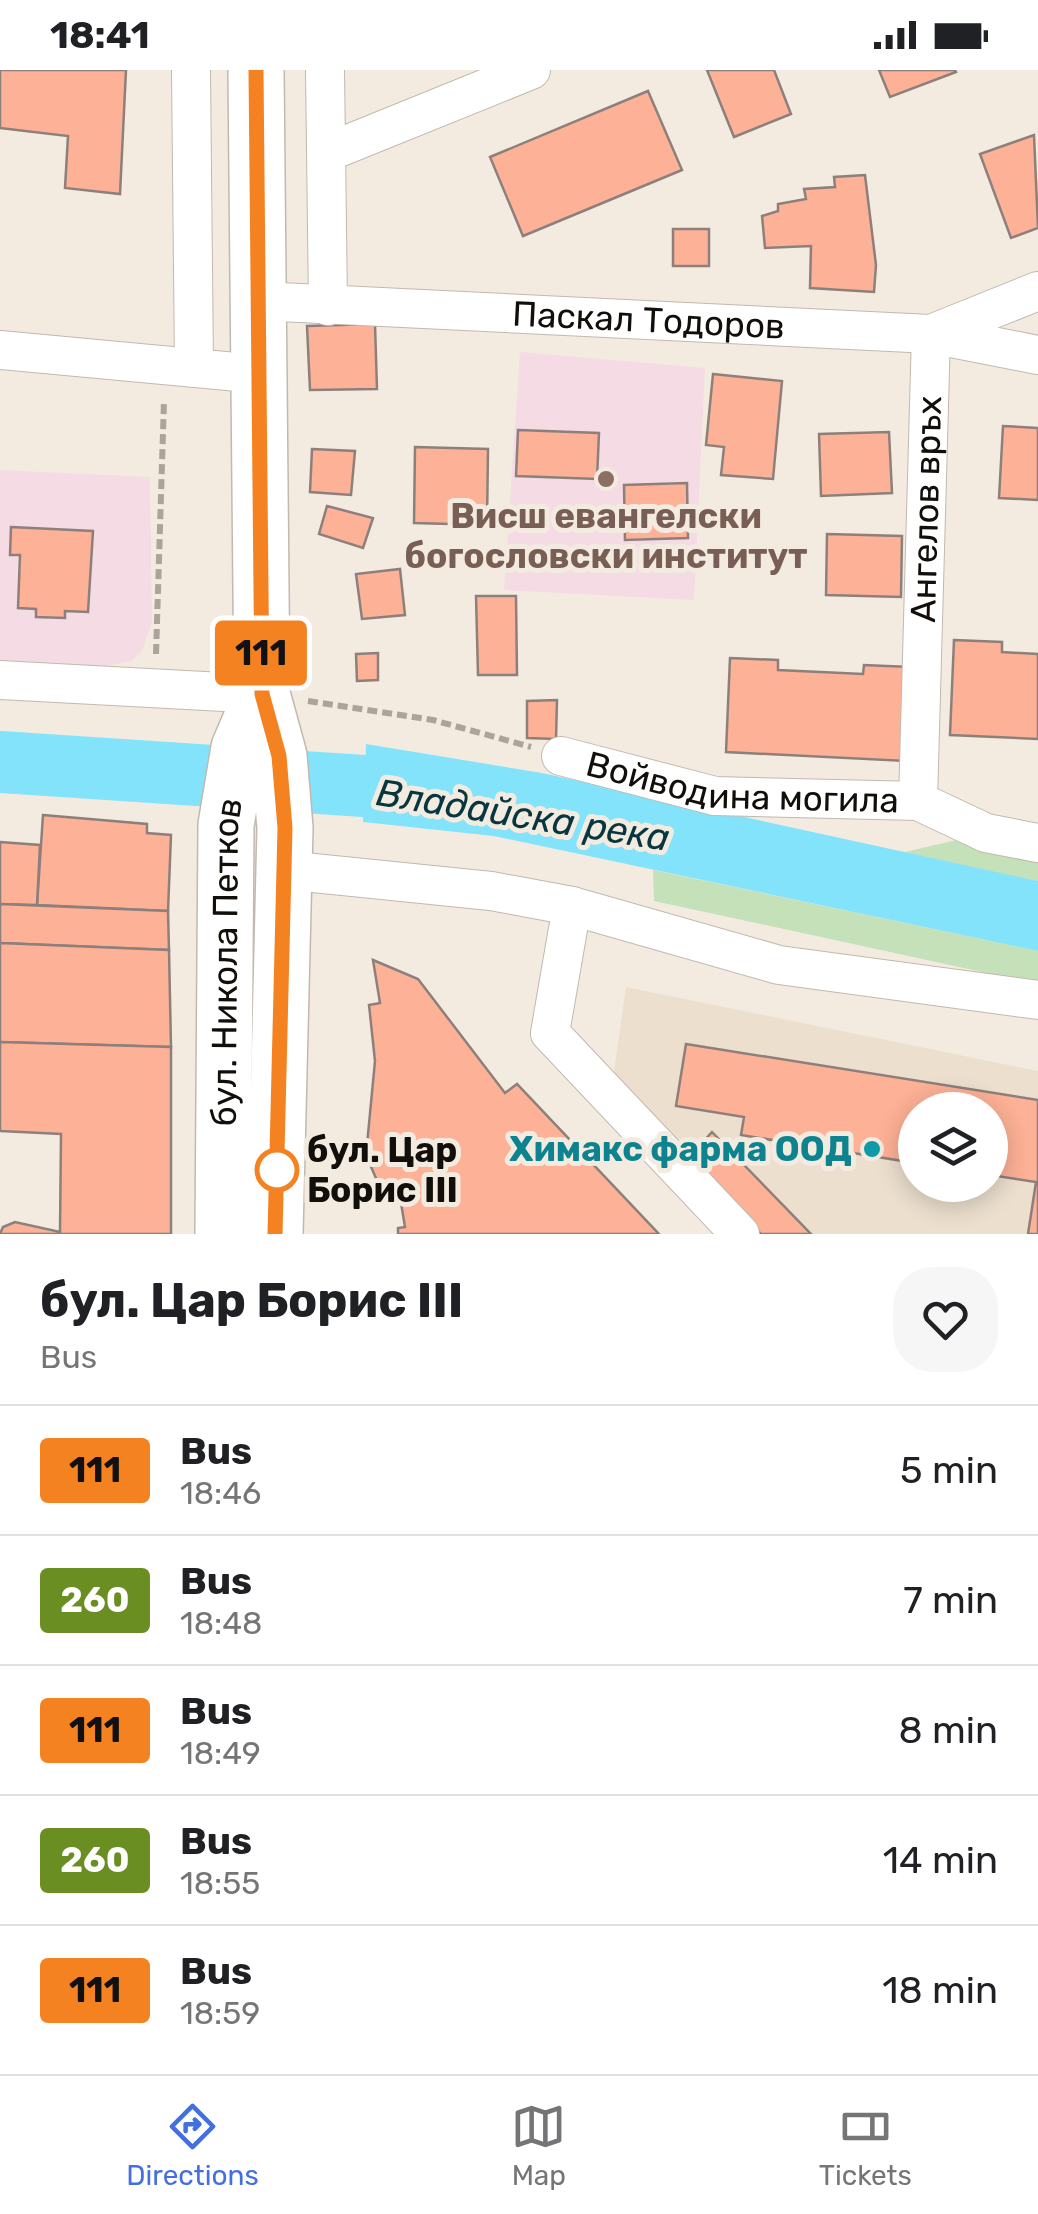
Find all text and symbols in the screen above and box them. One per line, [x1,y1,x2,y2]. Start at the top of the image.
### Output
text: 18:41 [50,12,150,58]
street label: Паскал Тодоров [511,292,786,348]
street label: Ангелов връх [902,395,950,623]
marker: Висш евангелски богословски институт [595,468,617,490]
place label: Висш евангелски богословски институт [405,495,807,577]
line badge: 111 [204,620,318,686]
text: 111 [235,632,287,674]
street label: Войводина могила [582,742,899,822]
water label: Владайска река [373,769,673,861]
street label: бул. Никола Петков [203,795,251,1126]
map controls [898,1092,1008,1202]
button: layers [898,1092,1008,1202]
place label: Химакс фарма ООД [509,1128,852,1170]
place label: бул. Цар Борис ІІІ [307,1129,458,1211]
marker: Химакс фарма ООД [861,1138,883,1160]
marker: бул. Цар Борис ІІІ [256,1149,298,1191]
button: heart [893,1267,998,1372]
text: бул. Цар Борис ІІІ [40,1272,463,1329]
text: Bus [40,1338,97,1376]
text: Bus [180,1428,252,1474]
text: 5 min [900,1447,998,1493]
text: 111 [69,1449,121,1491]
text: 18:46 [180,1474,261,1512]
text: Bus [180,1558,252,1604]
text: 7 min [903,1577,998,1623]
text: 260 [60,1579,130,1621]
text: 18:48 [180,1604,262,1642]
text: Bus [180,1688,252,1734]
text: 8 min [899,1707,998,1753]
text: 111 [69,1709,121,1751]
text: 18:49 [180,1734,261,1772]
text: Bus [180,1818,252,1864]
text: 14 min [883,1837,998,1883]
text: 260 [60,1839,130,1881]
text: 18:55 [180,1864,260,1902]
text: Bus [180,1948,252,1994]
text: 18 min [882,1967,998,2013]
text: 111 [69,1969,121,2011]
text: 18:59 [180,1994,260,2032]
tab: Directions [126,2099,259,2192]
tab: Map [511,2099,566,2192]
tab: Tickets [819,2099,912,2192]

